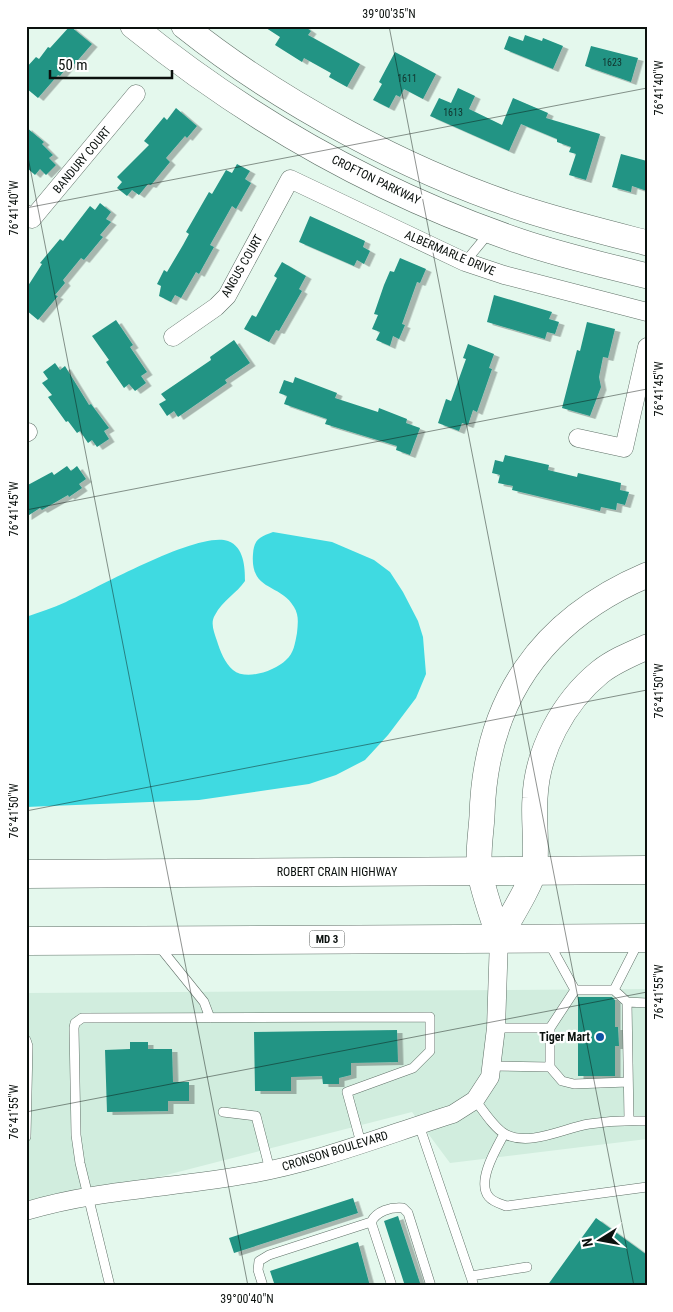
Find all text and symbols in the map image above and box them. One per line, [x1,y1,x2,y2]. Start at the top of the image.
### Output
text: 39°00'35"N [362,7,416,21]
scale bar [50,48,172,80]
text: 50 m [58,56,88,74]
house number: 1623 [602,57,622,68]
text: 76°41'40"W [652,60,666,116]
house number: 1611 [397,73,417,84]
house number: 1613 [443,107,463,118]
street label: BANDURY COURT [50,124,114,196]
street label: CROFTON PARKWAY [329,152,423,208]
text: 76°41'40"W [7,180,21,236]
street label: ALBERMARLE DRIVE [402,228,498,278]
street label: ANGUS COURT [218,232,266,300]
text: 76°41'45"W [652,361,666,417]
text: 76°41'45"W [7,481,21,537]
text: 76°41'50"W [652,663,666,719]
text: 76°41'50"W [7,783,21,839]
street label: ROBERT CRAIN HIGHWAY [277,865,398,879]
road number: MD 3 [310,931,344,948]
text: 76°41'55"W [652,964,666,1020]
place label: Tiger Mart [539,1030,590,1044]
marker: Tiger Mart [594,1031,606,1043]
text: 76°41'55"W [7,1084,21,1140]
street label: CRONSON BOULEVARD [280,1128,390,1174]
north arrow [576,1214,626,1264]
text: N [579,1237,596,1248]
text: 39°00'40"N [220,1292,274,1306]

